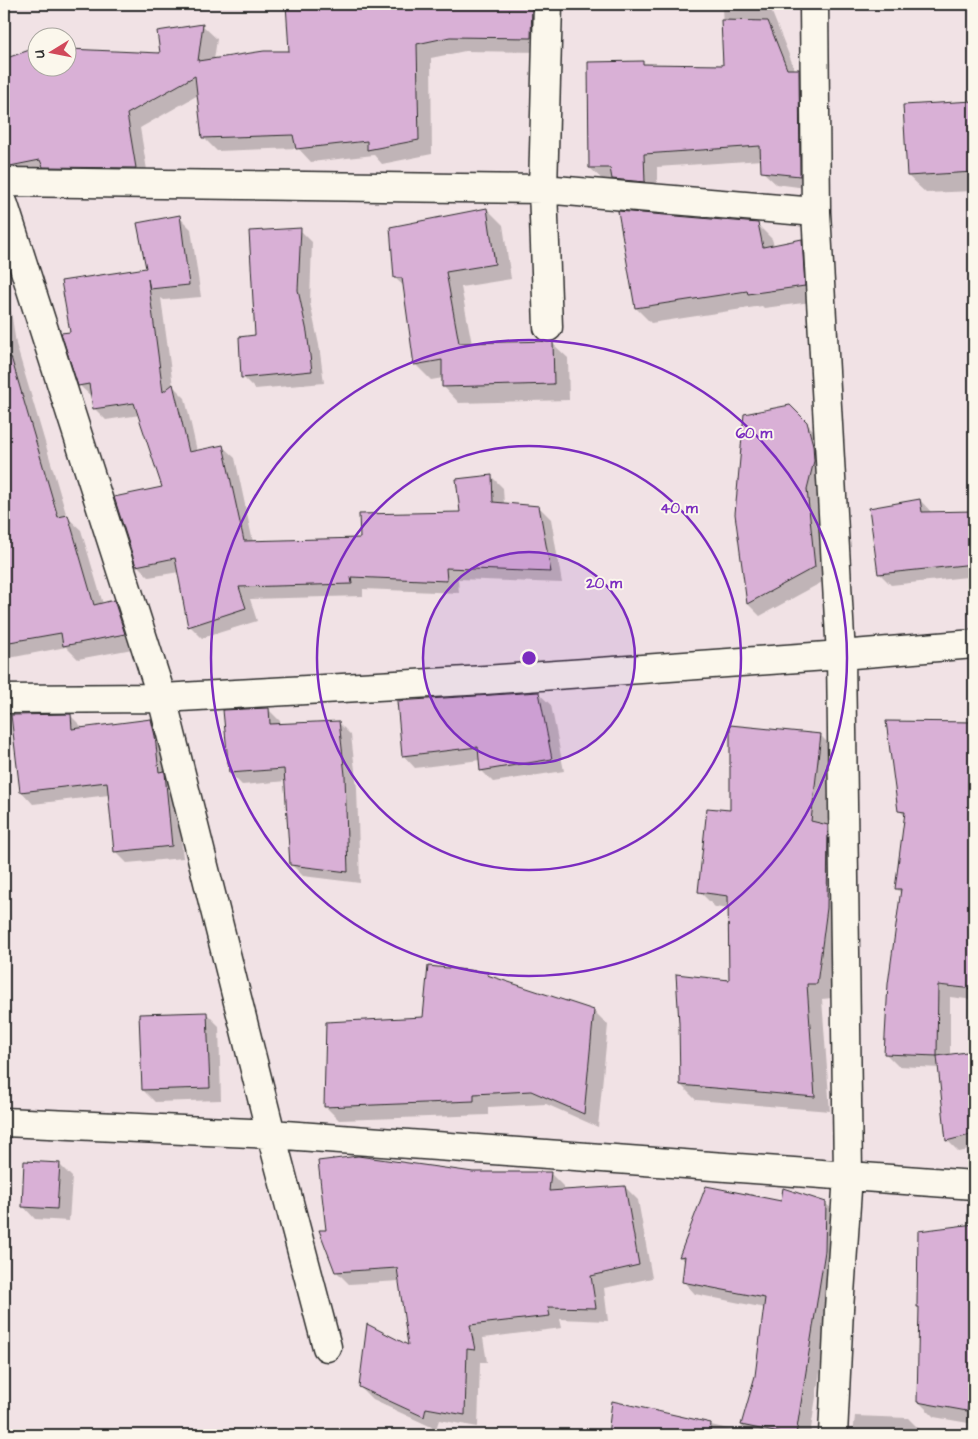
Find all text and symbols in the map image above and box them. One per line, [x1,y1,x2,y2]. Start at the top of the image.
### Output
north arrow [28,28,78,78]
text: U [30,48,51,60]
text: 60 m [736,423,773,444]
text: 40 m [660,498,698,519]
text: 20 m [585,573,622,594]
centre of rings [520,649,538,667]

